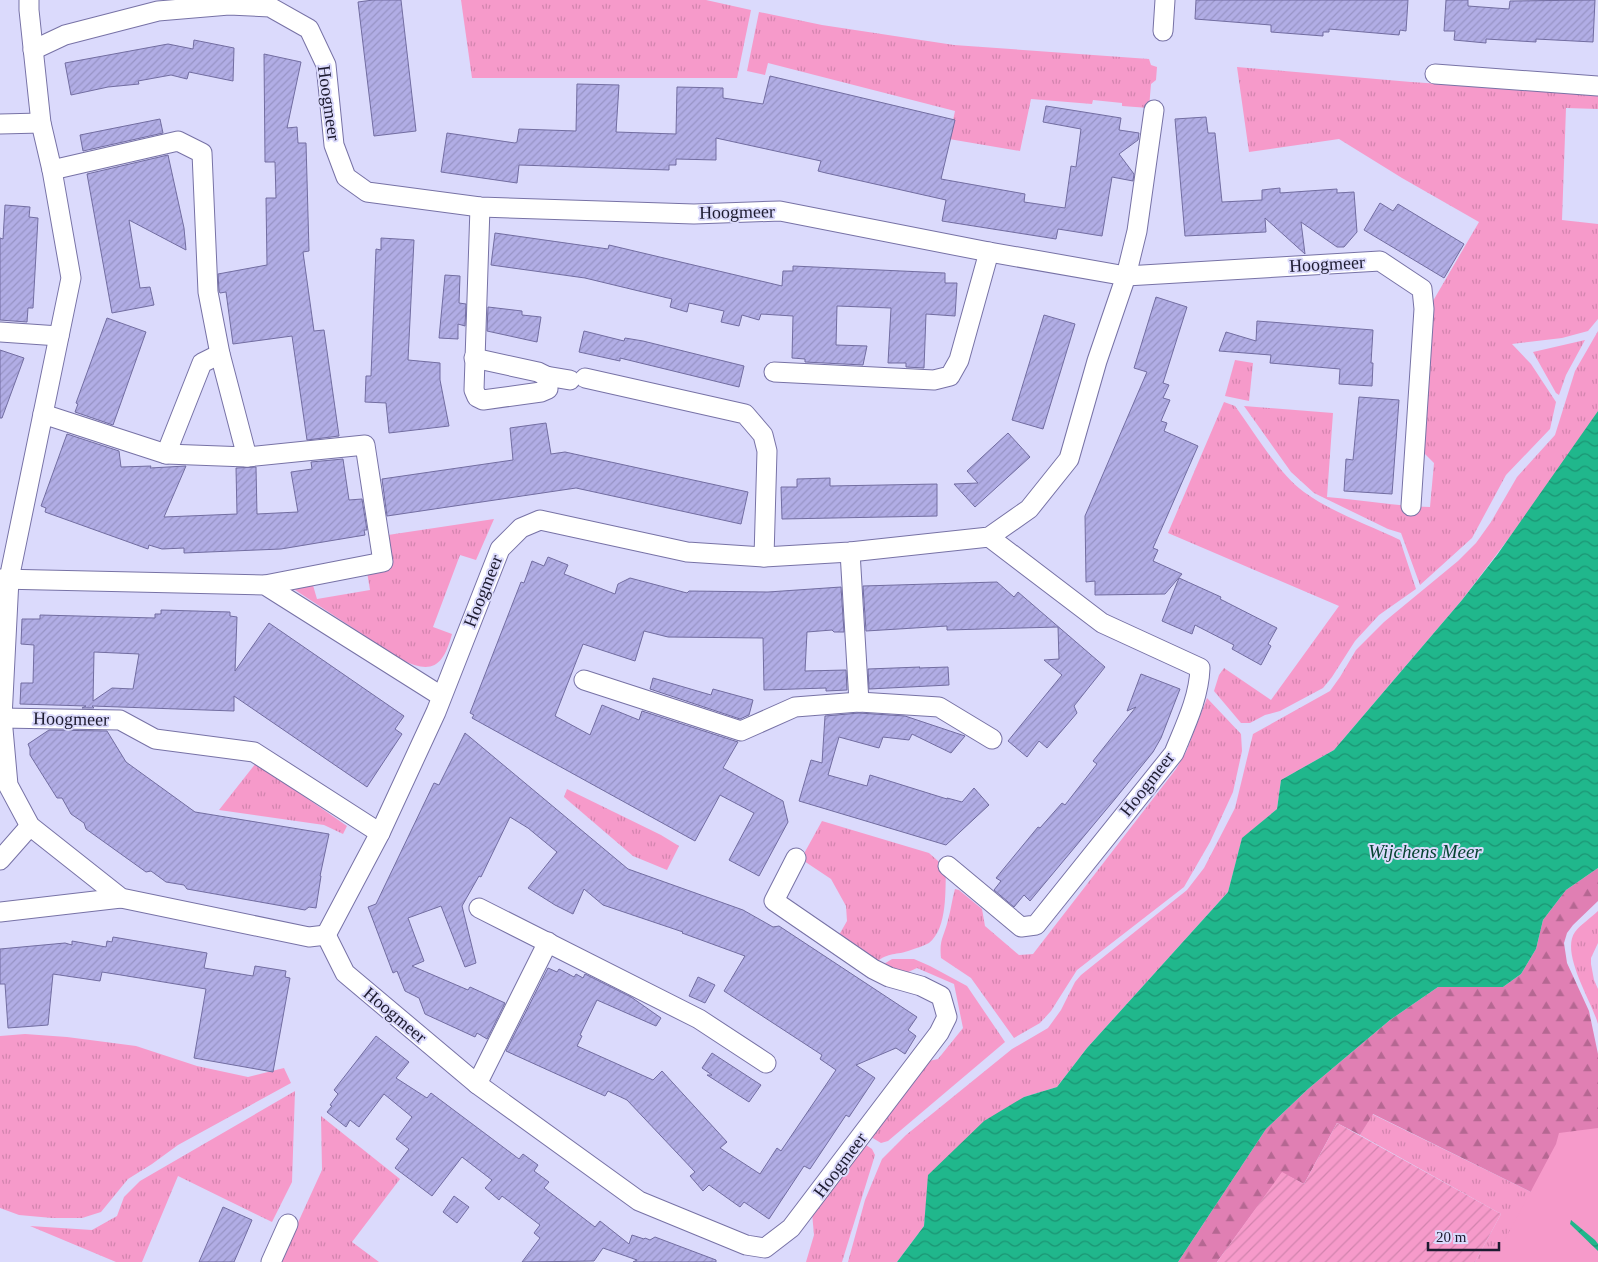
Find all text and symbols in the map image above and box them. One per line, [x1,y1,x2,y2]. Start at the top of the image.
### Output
street label: Hoogmeer [314,64,344,142]
street label: Hoogmeer [699,201,775,223]
street label: Hoogmeer [1289,252,1365,276]
street label: Hoogmeer [459,552,507,630]
street label: Hoogmeer [33,708,109,730]
street label: Hoogmeer [1116,748,1178,820]
water label: Wijchens Meer [1368,841,1482,862]
street label: Hoogmeer [359,983,431,1047]
street label: Hoogmeer [809,1129,871,1201]
scale bar [1428,1220,1499,1252]
text: 20 m [1436,1229,1467,1245]

